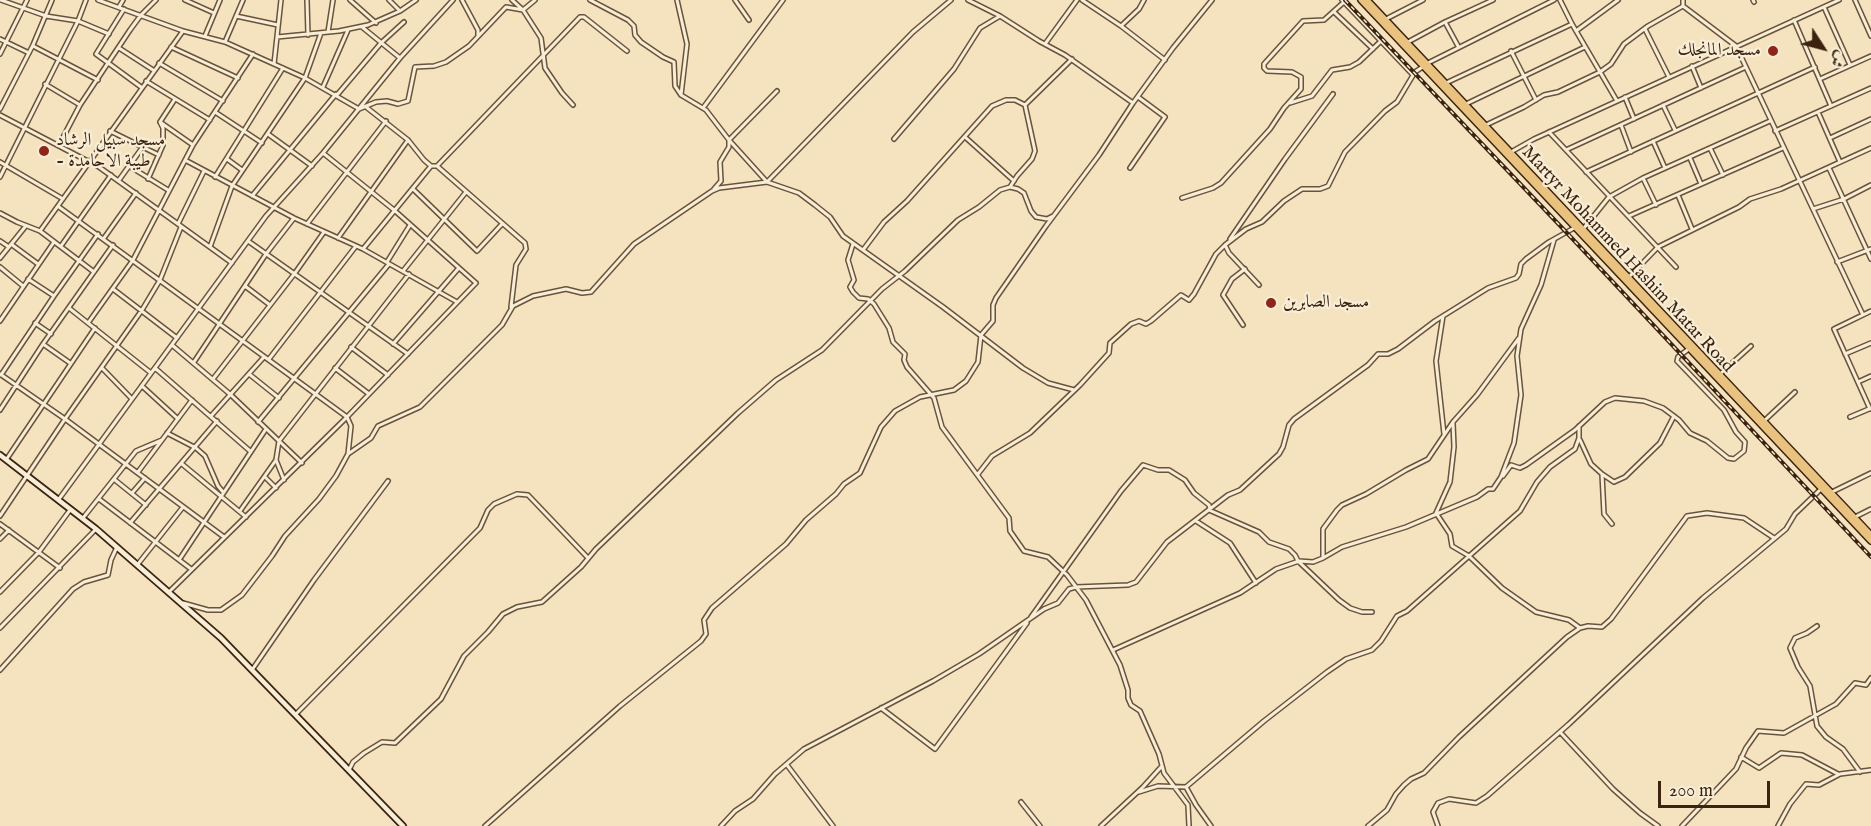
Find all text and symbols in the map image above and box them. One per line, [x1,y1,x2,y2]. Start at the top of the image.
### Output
north arrow [1793,18,1853,78]
place label: مسجد المانجلك [1678,40,1761,62]
marker: مسجد المانجلك [1766,44,1780,58]
text: ش [1825,46,1850,71]
place label: مسجد سبيل الرشاد - طيبة الاحامدة [56,130,165,172]
street label: Martyr Mohammed Hashim Matar Road [1516,142,1738,378]
marker: مسجد سبيل الرشاد - طيبة الاحامدة [37,144,51,158]
place label: مسجد الصابرين [1283,292,1369,314]
marker: مسجد الصابرين [1264,296,1278,310]
scale bar [1661,769,1774,807]
text: 200 m [1669,780,1713,803]

